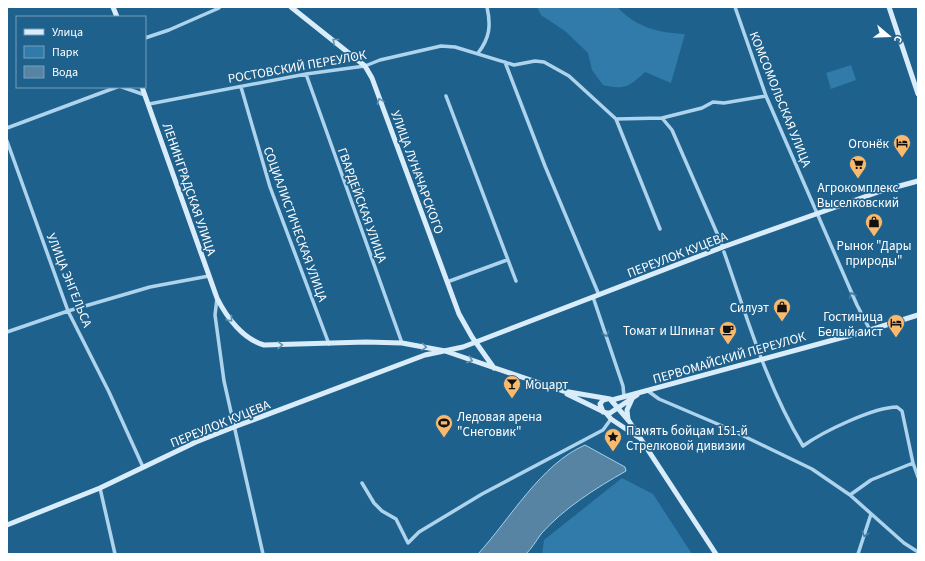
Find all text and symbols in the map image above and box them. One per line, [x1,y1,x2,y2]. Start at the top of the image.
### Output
legend [16,16,146,88]
north arrow [869,16,909,56]
text: Улица [52,24,83,41]
street label: КОМСОМОЛЬСКАЯ УЛИЦА [745,29,816,171]
text: С [890,34,906,45]
one-way arrow [332,39,339,46]
text: Парк [52,44,78,61]
street label: РОСТОВСКИЙ ПЕРЕУЛОК [226,46,368,88]
text: Вода [52,64,78,81]
one-way arrow [377,98,385,105]
street label: УЛИЦА ЛУНАЧАРСКОГО [386,108,448,237]
street label: ЛЕНИНГРАДСКАЯ УЛИЦА [158,121,221,259]
hotel icon: Огонёк [892,133,912,158]
place label: Огонёк [848,135,890,153]
street label: СОЦИАЛИСТИЧЕСКАЯ УЛИЦА [259,144,332,305]
street label: ГВАРДЕЙСКАЯ УЛИЦА [333,145,392,266]
supermarket icon: Агрокомплекс Выселковский [848,154,868,179]
place label: Агрокомплекс Выселковский [817,179,899,212]
shop icon: Рынок "Дары природы" [864,212,884,237]
street label: ПЕРЕУЛОК КУЦЕВА [625,227,731,282]
street label: УЛИЦА ЭНГЕЛЬСА [42,231,97,331]
place label: Рынок "Дары природы" [837,237,911,270]
one-way arrow [849,291,857,299]
shop icon: Силуэт [772,297,792,322]
place label: Силуэт [730,299,769,317]
place label: Гостиница Белый аист [818,308,883,341]
hotel icon: Гостиница Белый аист [886,313,906,338]
one-way arrow [226,314,233,322]
cafe icon: Томат и Шпинат [718,320,738,345]
place label: Томат и Шпинат [623,322,715,340]
street label: ПЕРВОМАЙСКИЙ ПЕРЕУЛОК [651,327,808,388]
one-way arrow [601,331,609,338]
one-way arrow [277,341,283,349]
one-way arrow [421,342,427,351]
one-way arrow [466,355,473,363]
bar icon: Моцарт [502,374,522,399]
place label: Моцарт [525,376,568,394]
street label: ПЕРЕУЛОК КУЦЕВА [168,395,274,452]
place label: Ледовая арена "Снеговик" [457,408,542,441]
sports icon: Ледовая арена "Снеговик" [434,413,454,438]
place label: Память бойцам 151-й Стрелковой дивизии [626,422,748,455]
place icon: Память бойцам 151-й Стрелковой дивизии [603,427,623,452]
one-way arrow [861,531,870,538]

